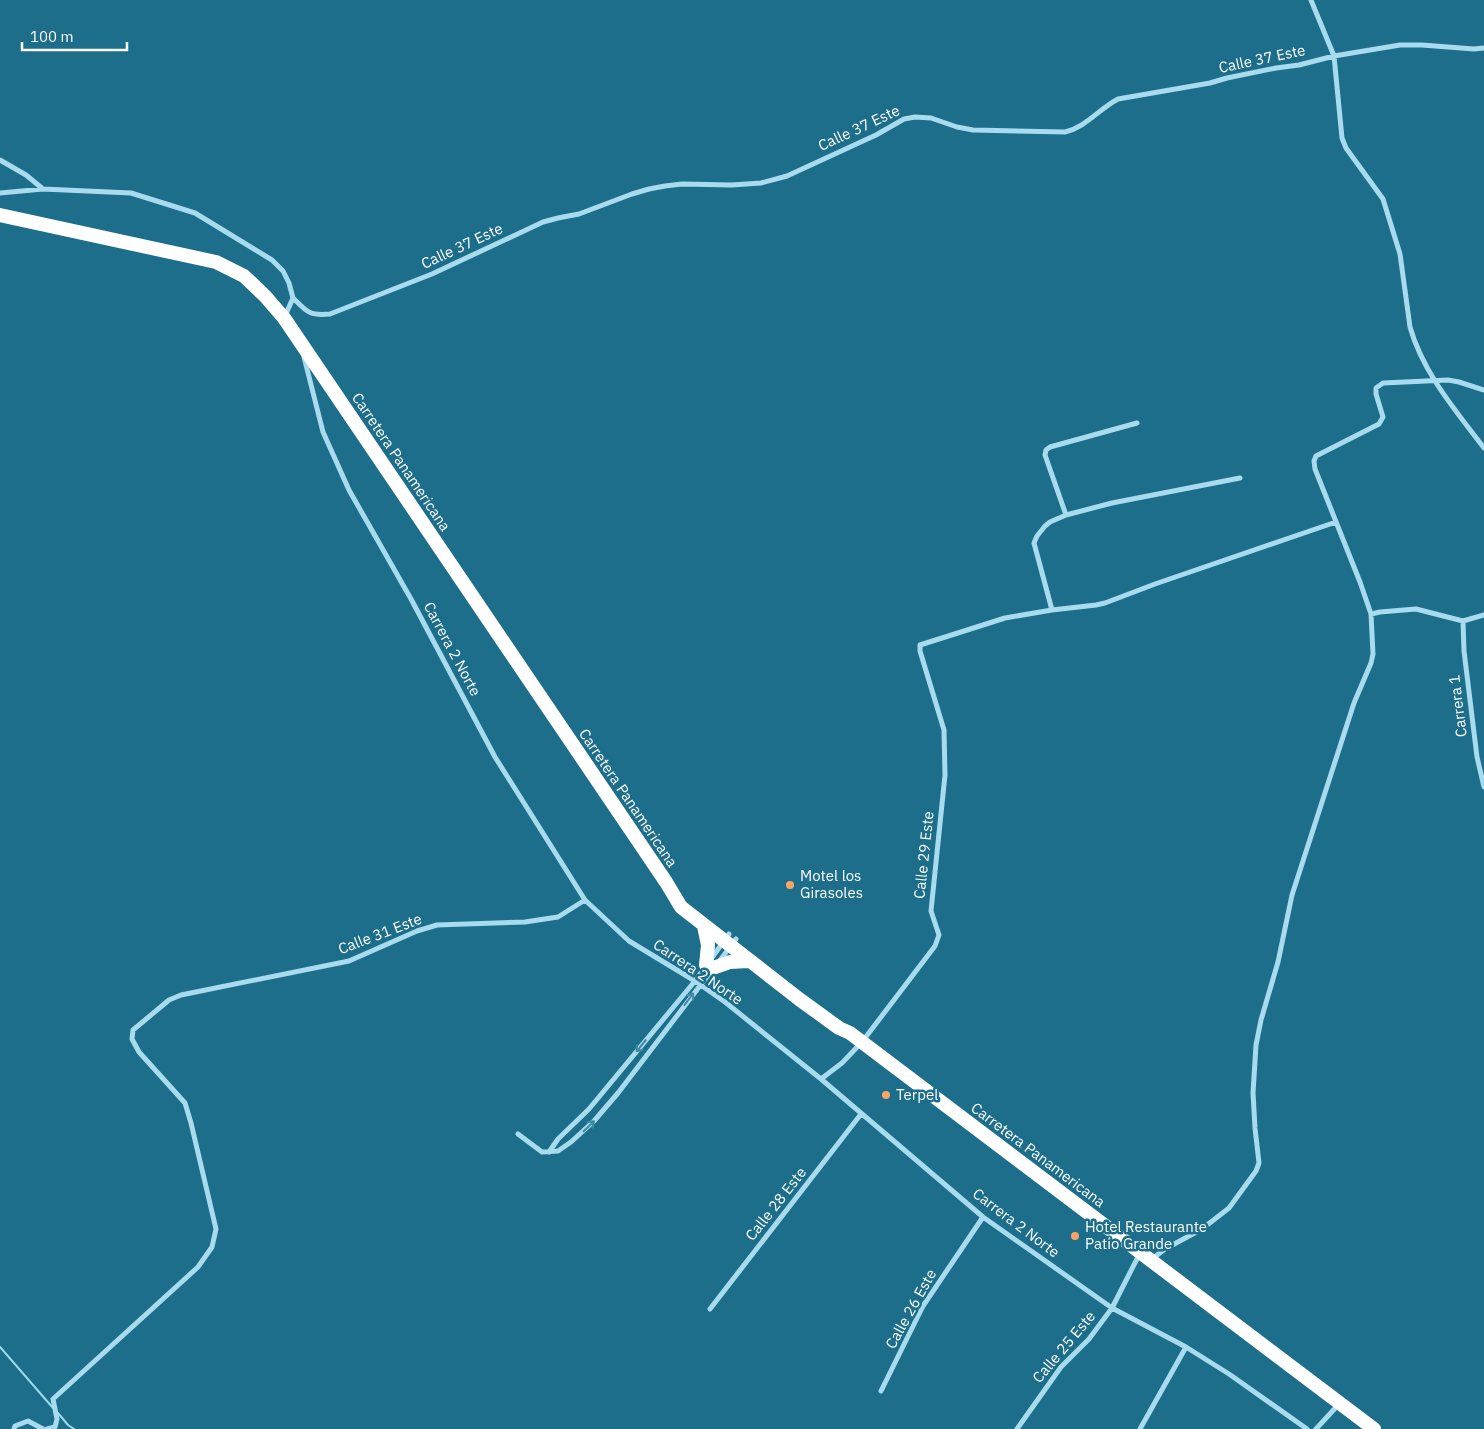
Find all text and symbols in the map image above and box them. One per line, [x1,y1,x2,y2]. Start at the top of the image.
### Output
scale bar [22,20,128,52]
text: 100 m [30,27,74,46]
street label: Calle 37 Este [1217,40,1307,77]
street label: Calle 37 Este [815,100,903,155]
street label: Calle 37 Este [418,218,506,273]
street label: Carretera Panamericana [348,389,455,535]
street label: Carrera 2 Norte [420,598,485,699]
street label: Carrera 1 [1444,674,1471,738]
street label: Carretera Panamericana [575,725,682,871]
street label: Calle 29 Este [909,810,938,900]
place label: Motel los Girasoles [800,866,863,902]
marker: Motel los Girasoles [784,879,796,891]
street label: Calle 31 Este [335,909,424,958]
street label: Carrera 2 Norte [650,935,747,1009]
one-way arrow [684,993,695,1006]
one-way arrow [636,1039,647,1052]
place label: Terpel [896,1085,938,1104]
marker: Terpel [880,1089,892,1101]
street label: Carretera Panamericana [967,1098,1109,1211]
one-way arrow [582,1120,595,1132]
street label: Calle 28 Este [741,1163,810,1244]
street label: Carrera 2 Norte [969,1184,1064,1261]
place label: Hotel Restaurante Patio Grande [1085,1217,1207,1253]
marker: Hotel Restaurante Patio Grande [1069,1230,1081,1242]
street label: Calle 26 Este [881,1266,940,1352]
street label: Calle 25 Este [1028,1307,1099,1387]

